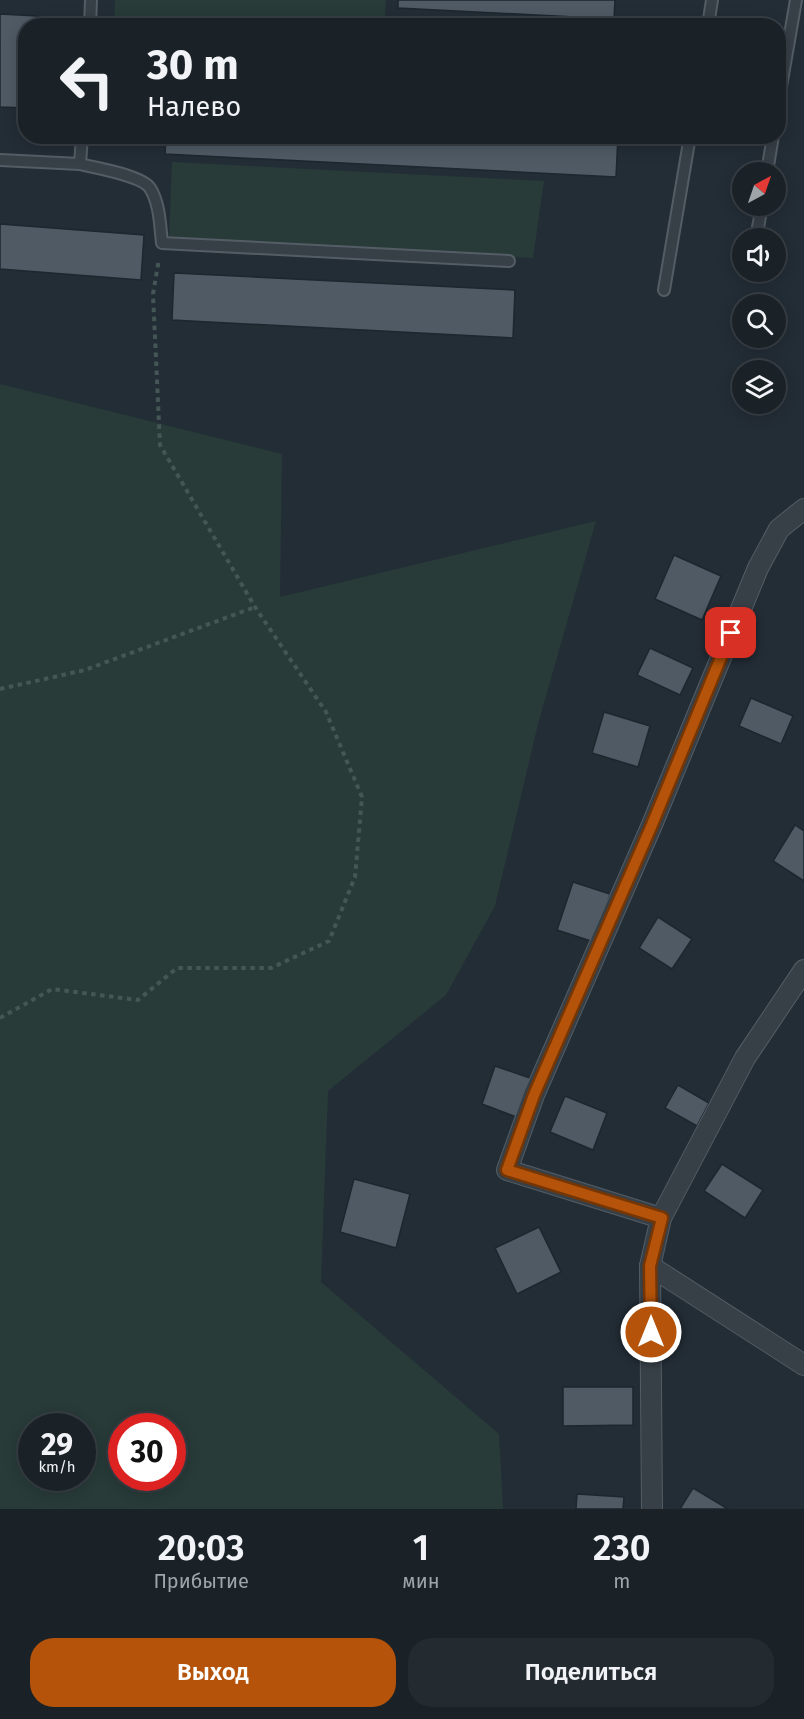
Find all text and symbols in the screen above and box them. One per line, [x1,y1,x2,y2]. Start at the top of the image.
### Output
text: 30 m [147,40,239,90]
icon: left [48,42,126,120]
text: Налево [147,91,241,123]
north arrow [732,162,786,216]
map controls [732,162,786,414]
button: sound [732,228,786,282]
button: search [732,294,786,348]
button: layers [732,360,786,414]
pin [705,607,756,658]
icon: arrive [714,616,747,649]
position arrow [619,1300,683,1364]
speed limit sign: 30 [108,1413,186,1491]
text: 29 [41,1427,73,1463]
text: km/h [38,1458,76,1476]
text: 20:03 [158,1526,245,1570]
text: 1 [413,1526,429,1570]
text: 230 [593,1526,651,1570]
text: Прибытие [153,1569,249,1593]
text: мин [402,1569,440,1593]
text: m [613,1569,630,1593]
button: Выход [30,1638,396,1707]
button: Поделиться [408,1638,774,1707]

